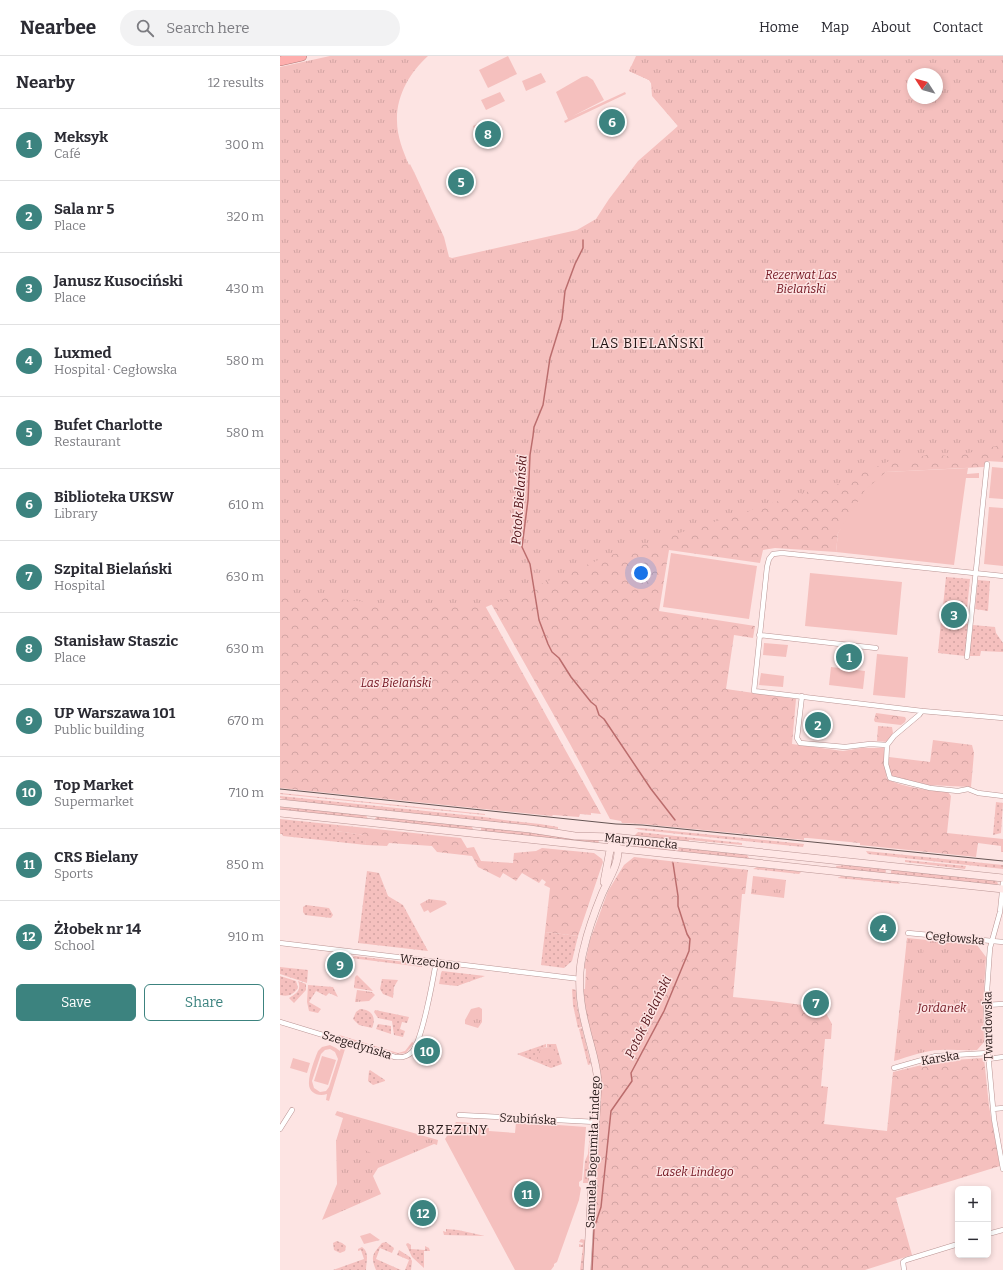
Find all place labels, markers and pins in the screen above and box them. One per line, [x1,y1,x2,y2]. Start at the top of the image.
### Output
pin: 6 [599,107,625,137]
pin: 8 [475,119,501,149]
pin: 5 [448,167,474,197]
pin: 3 [941,600,967,630]
pin: 1 [836,642,862,672]
pin: 2 [805,710,831,740]
pin: 4 [870,913,896,943]
pin: 9 [327,950,353,980]
pin: 7 [803,988,829,1018]
pin: 10 [414,1036,440,1066]
pin: 11 [514,1179,540,1209]
pin: 12 [410,1198,436,1228]

